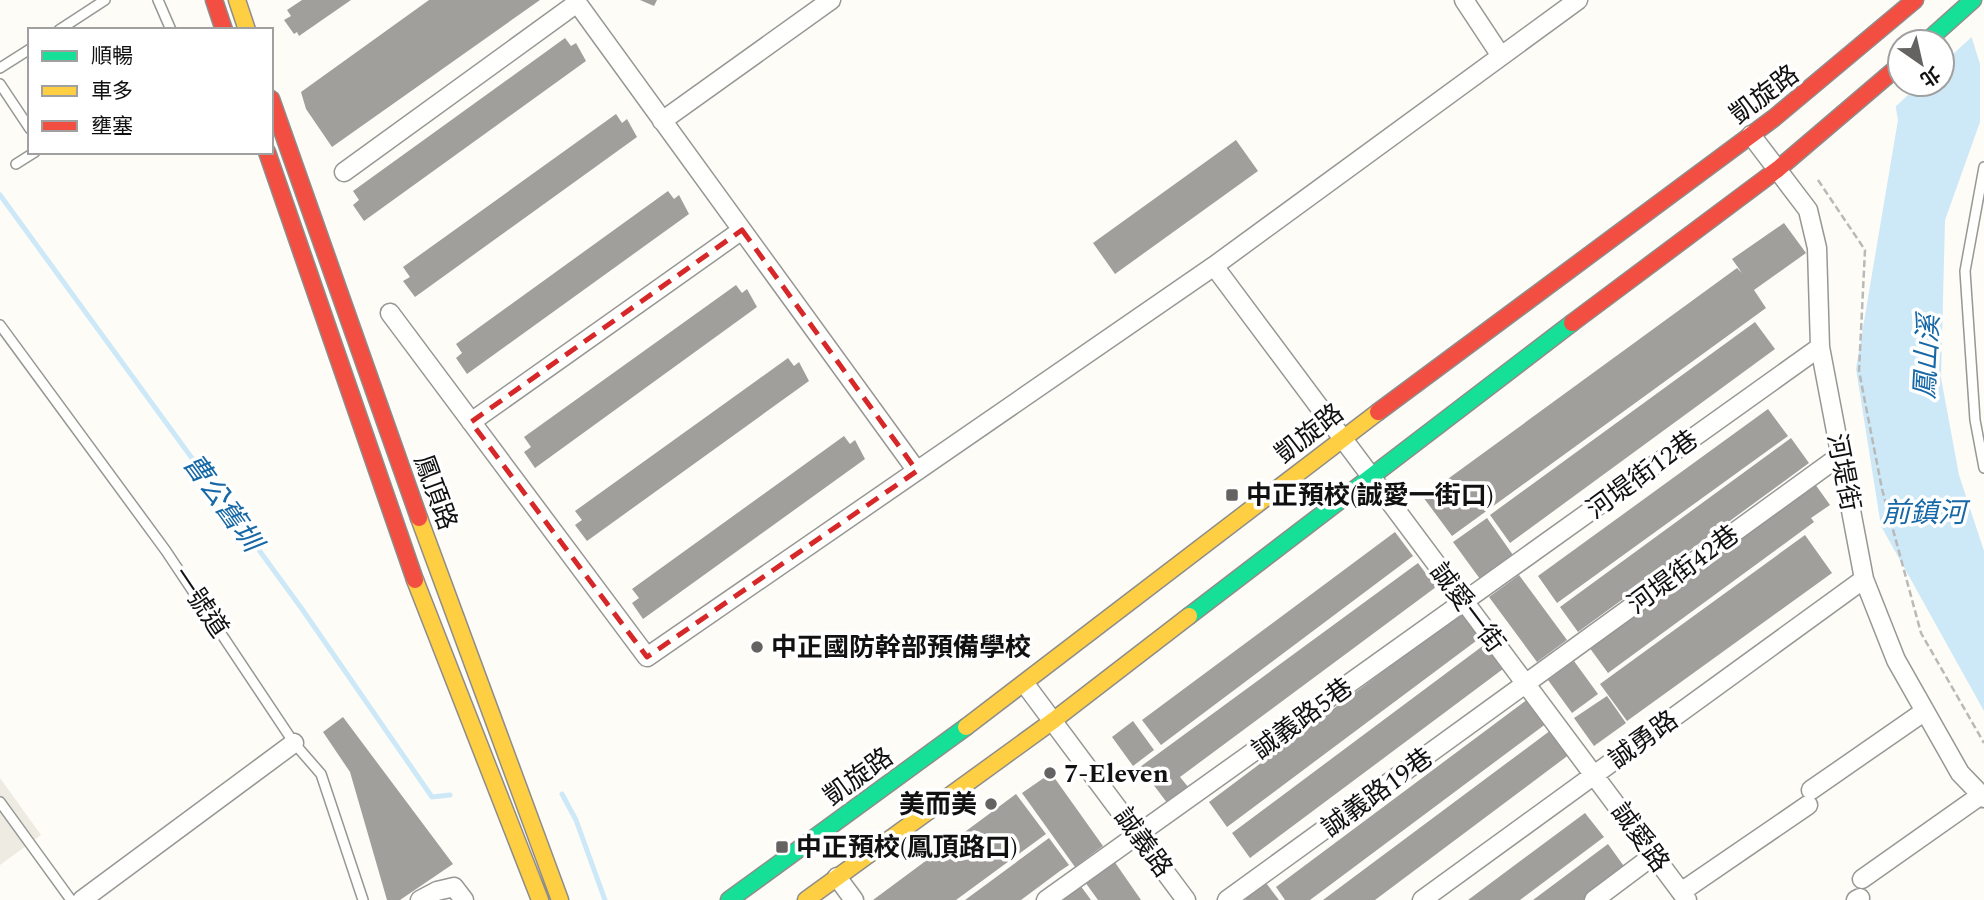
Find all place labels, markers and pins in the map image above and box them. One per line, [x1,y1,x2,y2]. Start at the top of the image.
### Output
place label: 中正預校(誠愛一街口) [1246,476,1494,516]
marker: 中正預校(誠愛一街口) [1224,487,1240,503]
place label: 中正國防幹部預備學校 [771,628,1031,668]
marker: 中正國防幹部預備學校 [749,639,765,655]
place label: 7-Eleven [1064,754,1169,794]
marker: 7-Eleven [1042,765,1058,781]
place label: 美而美 [899,785,977,825]
marker: 美而美 [983,796,999,812]
place label: 中正預校(鳳頂路口) [796,828,1018,868]
marker: 中正預校(鳳頂路口) [774,839,790,855]

